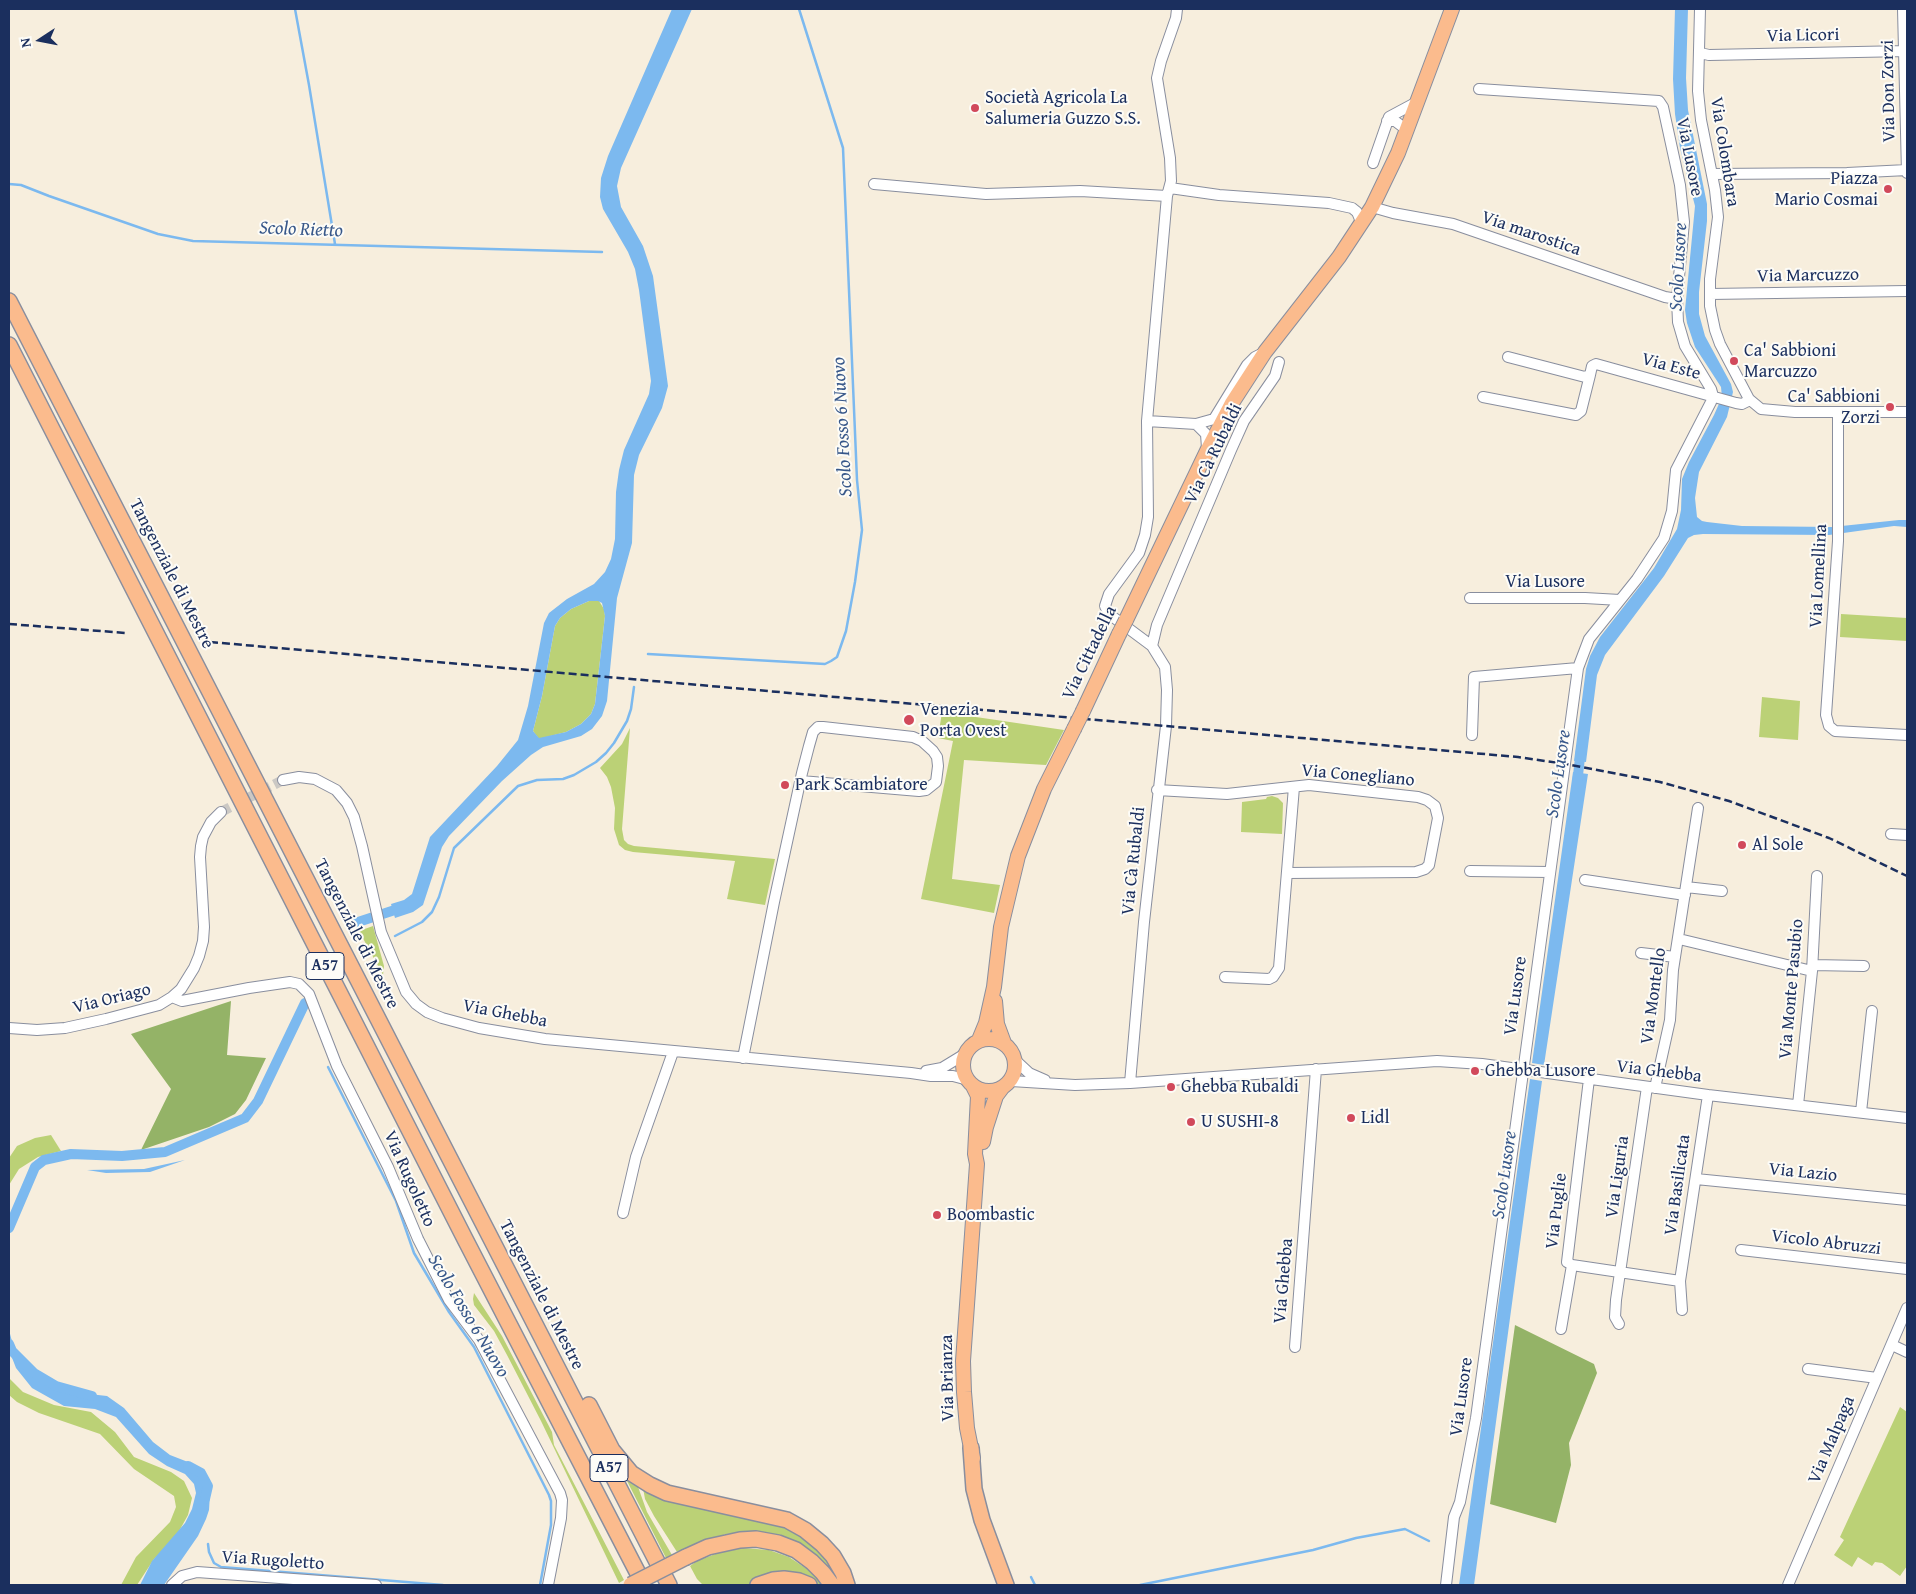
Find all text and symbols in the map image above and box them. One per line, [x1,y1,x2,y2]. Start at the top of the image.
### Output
north arrow [15,15,65,65]
street label: Via Licori [1766,25,1840,47]
text: N [15,36,36,49]
street label: Via Don Zorzi [1877,40,1901,142]
place label: Società Agricola La Salumeria Guzzo S.S. [985,87,1141,130]
street label: Via Colombara [1705,96,1743,208]
marker: Società Agricola La Salumeria Guzzo S.S. [969,102,981,114]
street label: Via Lusore [1671,116,1707,198]
place label: Piazza Mario Cosmai [1775,168,1878,210]
marker: Piazza Mario Cosmai [1882,183,1894,195]
street label: Via marostica [1478,207,1584,261]
water label: Scolo Rietto [259,217,343,243]
water label: Scolo Lusore [1665,222,1693,312]
street label: Via Marcuzzo [1757,264,1859,288]
place label: Ca' Sabbioni Marcuzzo [1744,340,1836,382]
street label: Via Este [1639,349,1703,385]
marker: Ca' Sabbioni Marcuzzo [1728,355,1740,367]
water label: Scolo Fosso 6 Nuovo [828,356,858,498]
place label: Ca' Sabbioni Zorzi [1788,386,1880,428]
street label: Via Cà Rubaldi [1180,400,1248,508]
marker: Ca' Sabbioni Zorzi [1884,401,1896,413]
street label: Tangenziale di Mestre [124,495,218,653]
street label: Via Lomellina [1805,523,1833,629]
street label: Via Lusore [1505,571,1585,593]
street label: Via Cittadella [1058,602,1122,704]
place label: Venezia Porta Ovest [920,699,1007,742]
marker: Venezia Porta Ovest [902,713,916,727]
water label: Scolo Lusore [1542,728,1576,820]
street label: Via Conegliano [1300,760,1416,792]
place label: Park Scambiatore [795,774,928,796]
marker: Park Scambiatore [779,779,791,791]
street label: Via Cà Rubaldi [1118,806,1150,916]
place label: Al Sole [1752,834,1803,856]
marker: Al Sole [1736,839,1748,851]
street label: Tangenziale di Mestre [309,855,403,1013]
street label: Via Monte Pasubio [1775,918,1809,1060]
street label: Via Montello [1637,946,1671,1046]
road number: A57 [306,952,344,979]
street label: Via Lusore [1500,955,1532,1037]
street label: Via Oriago [71,979,153,1019]
street label: Via Ghebba [461,995,549,1033]
street label: Via Ghebba [1615,1056,1703,1088]
place label: Ghebba Lusore [1485,1060,1596,1082]
marker: Ghebba Lusore [1469,1065,1481,1077]
place label: Ghebba Rubaldi [1181,1076,1299,1098]
marker: Ghebba Rubaldi [1165,1081,1177,1093]
place label: Lidl [1361,1107,1389,1129]
place label: U SUSHI-8 [1201,1111,1279,1133]
marker: Lidl [1345,1112,1357,1124]
marker: U SUSHI-8 [1185,1116,1197,1128]
street label: Via Rugoletto [378,1128,440,1230]
water label: Scolo Lusore [1488,1129,1522,1221]
street label: Via Basilicata [1660,1133,1696,1237]
street label: Via Liguria [1602,1134,1634,1220]
street label: Via Lazio [1768,1159,1838,1187]
street label: Via Puglie [1542,1172,1572,1250]
place label: Boombastic [947,1204,1035,1226]
marker: Boombastic [931,1209,943,1221]
street label: Tangenziale di Mestre [494,1216,588,1374]
street label: Vicolo Abruzzi [1770,1226,1882,1260]
street label: Via Ghebba [1270,1237,1298,1325]
water label: Scolo Fosso 6 Nuovo [422,1250,514,1382]
street label: Via Brianza [936,1334,960,1422]
street label: Via Lusore [1446,1356,1478,1438]
street label: Via Malpaga [1804,1393,1860,1487]
road number: A57 [590,1455,628,1482]
street label: Via Rugoletto [221,1547,325,1575]

